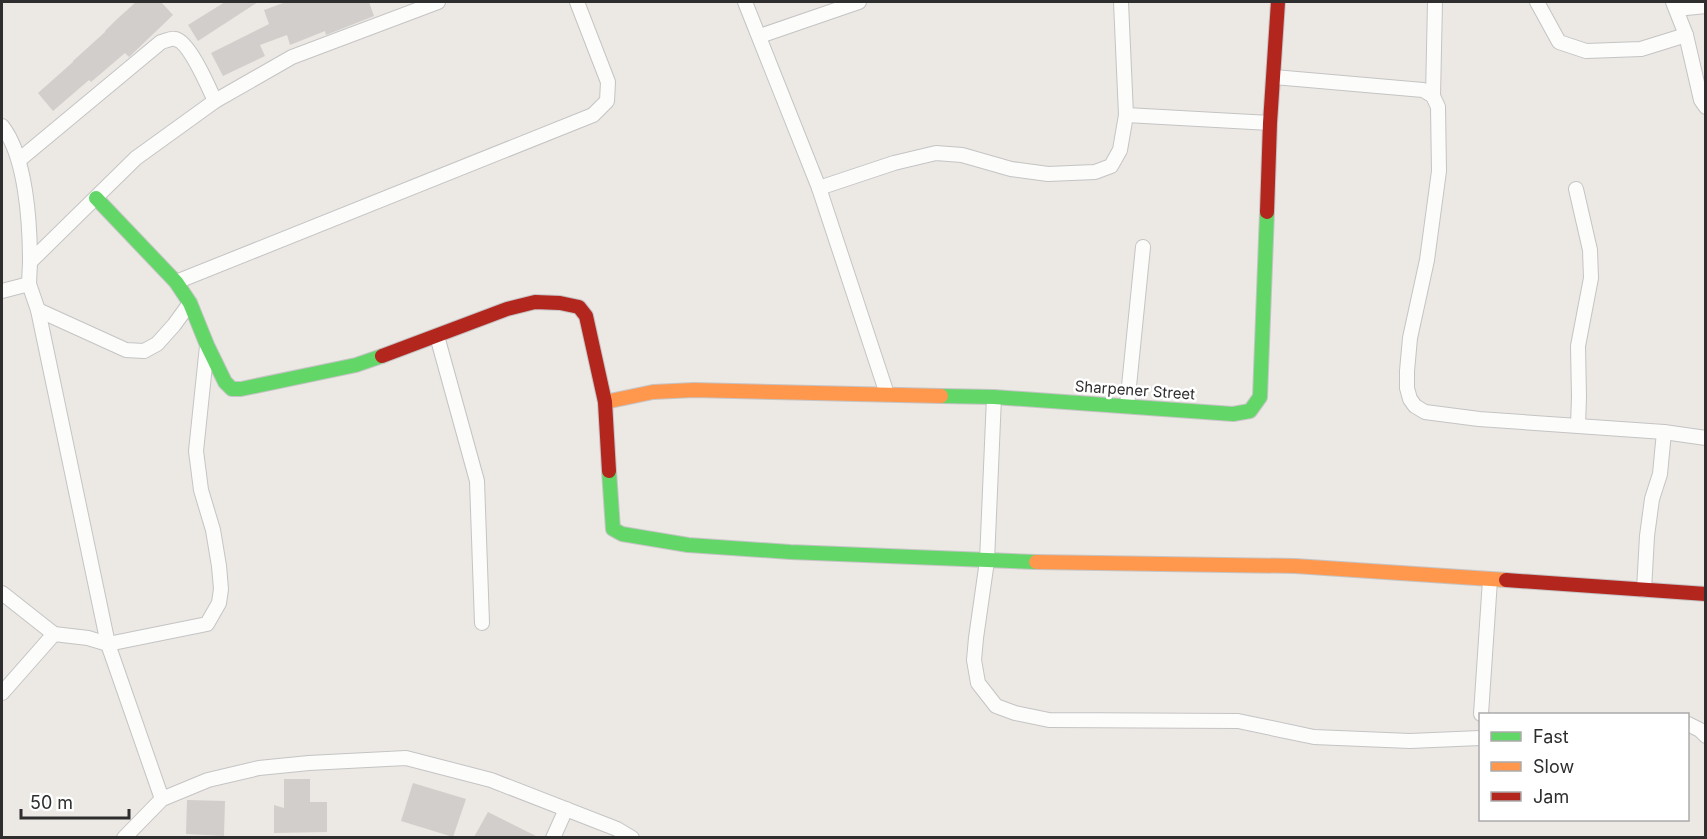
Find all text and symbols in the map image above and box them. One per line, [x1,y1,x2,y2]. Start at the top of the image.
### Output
street label: Sharpener Street [1074,376,1196,404]
legend [1479,713,1689,821]
text: Fast [1533,726,1569,747]
text: Slow [1533,756,1574,777]
scale bar [21,782,129,820]
text: Jam [1533,786,1569,807]
text: 50 m [30,792,73,813]

